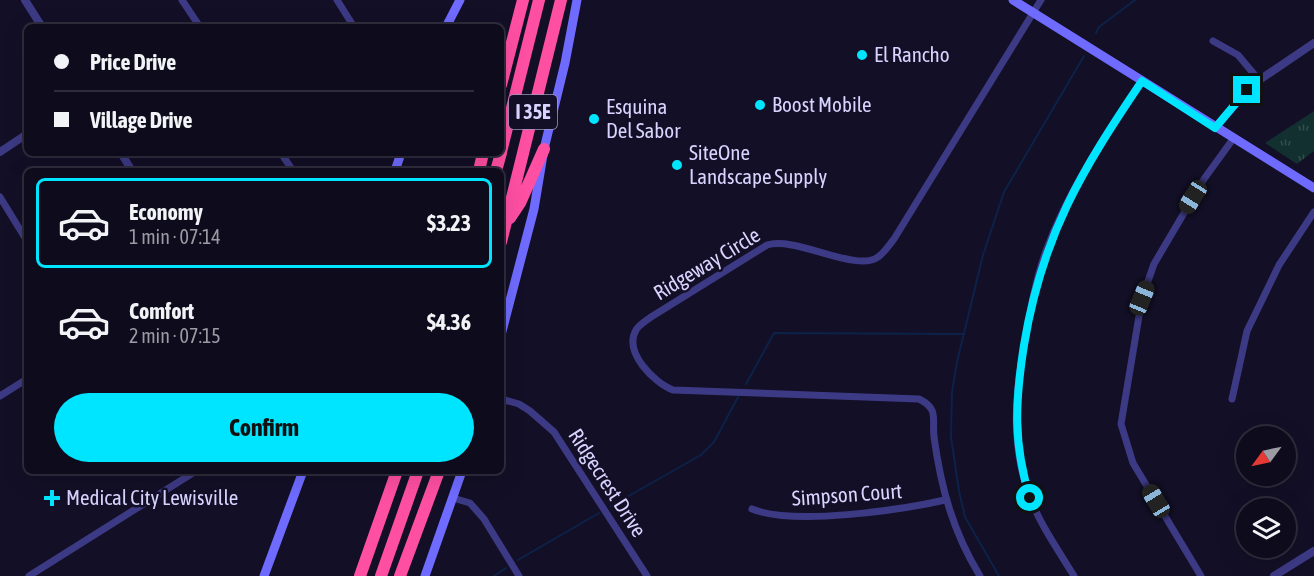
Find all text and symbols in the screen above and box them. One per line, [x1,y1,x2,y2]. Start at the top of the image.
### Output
place label: El Rancho [874,42,950,66]
marker: El Rancho [855,48,869,62]
text: Price Drive [90,49,176,75]
route end [1233,76,1260,103]
place label: Boost Mobile [772,92,872,116]
place label: Esquina Del Sabor [606,94,681,142]
road number: I 35E [509,95,557,129]
marker: Boost Mobile [753,98,767,112]
text: Village Drive [90,107,192,133]
marker: Esquina Del Sabor [587,112,601,126]
place label: SiteOne Landscape Supply [689,140,828,188]
marker: SiteOne Landscape Supply [670,158,684,172]
car [1176,177,1210,217]
icon: car [57,196,111,250]
text: Economy [129,199,203,225]
text: $3.23 [427,210,471,236]
street label: Ridgeway Circle [649,222,764,304]
text: 1 min · 07:14 [129,225,221,248]
car [1127,278,1157,318]
icon: car [57,295,111,349]
text: Comfort [129,298,194,324]
text: $4.36 [427,309,471,335]
text: 2 min · 07:15 [129,324,221,347]
button: Confirm [54,393,474,462]
street label: Ridgecrest Drive [564,424,652,541]
north arrow [1236,426,1296,486]
map controls [1236,426,1296,558]
street label: Simpson Court [791,478,903,510]
car [1139,481,1173,521]
route start [1016,484,1043,511]
place label: Medical City Lewisville [66,485,238,509]
marker: Medical City Lewisville [43,489,61,507]
button: layers [1236,498,1296,558]

